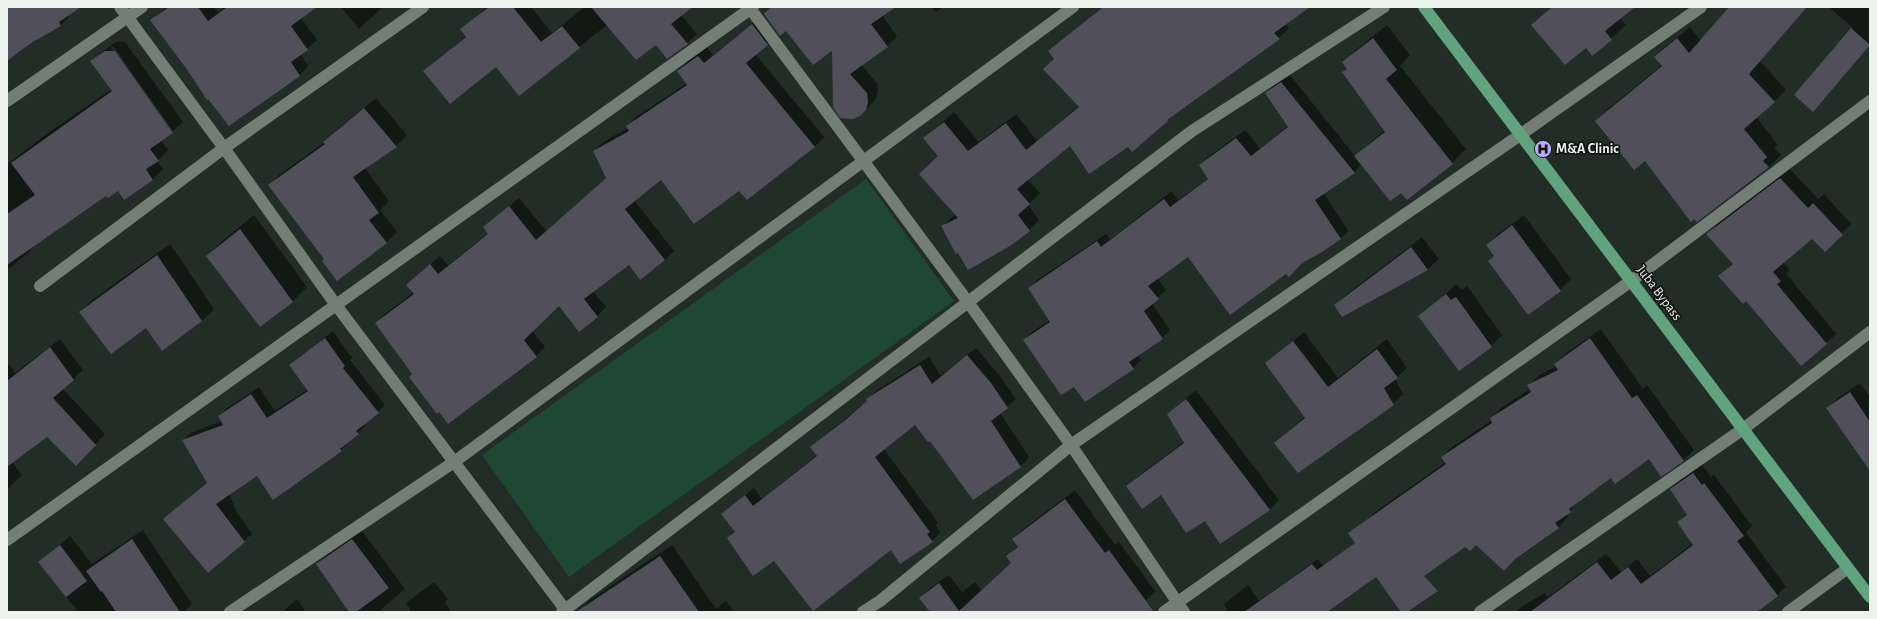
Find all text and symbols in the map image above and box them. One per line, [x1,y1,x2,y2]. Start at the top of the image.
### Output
hospital icon: M&A Clinic [1533,139,1553,159]
place label: M&A Clinic [1556,142,1619,156]
street label: Juba Bypass [1634,263,1684,323]

